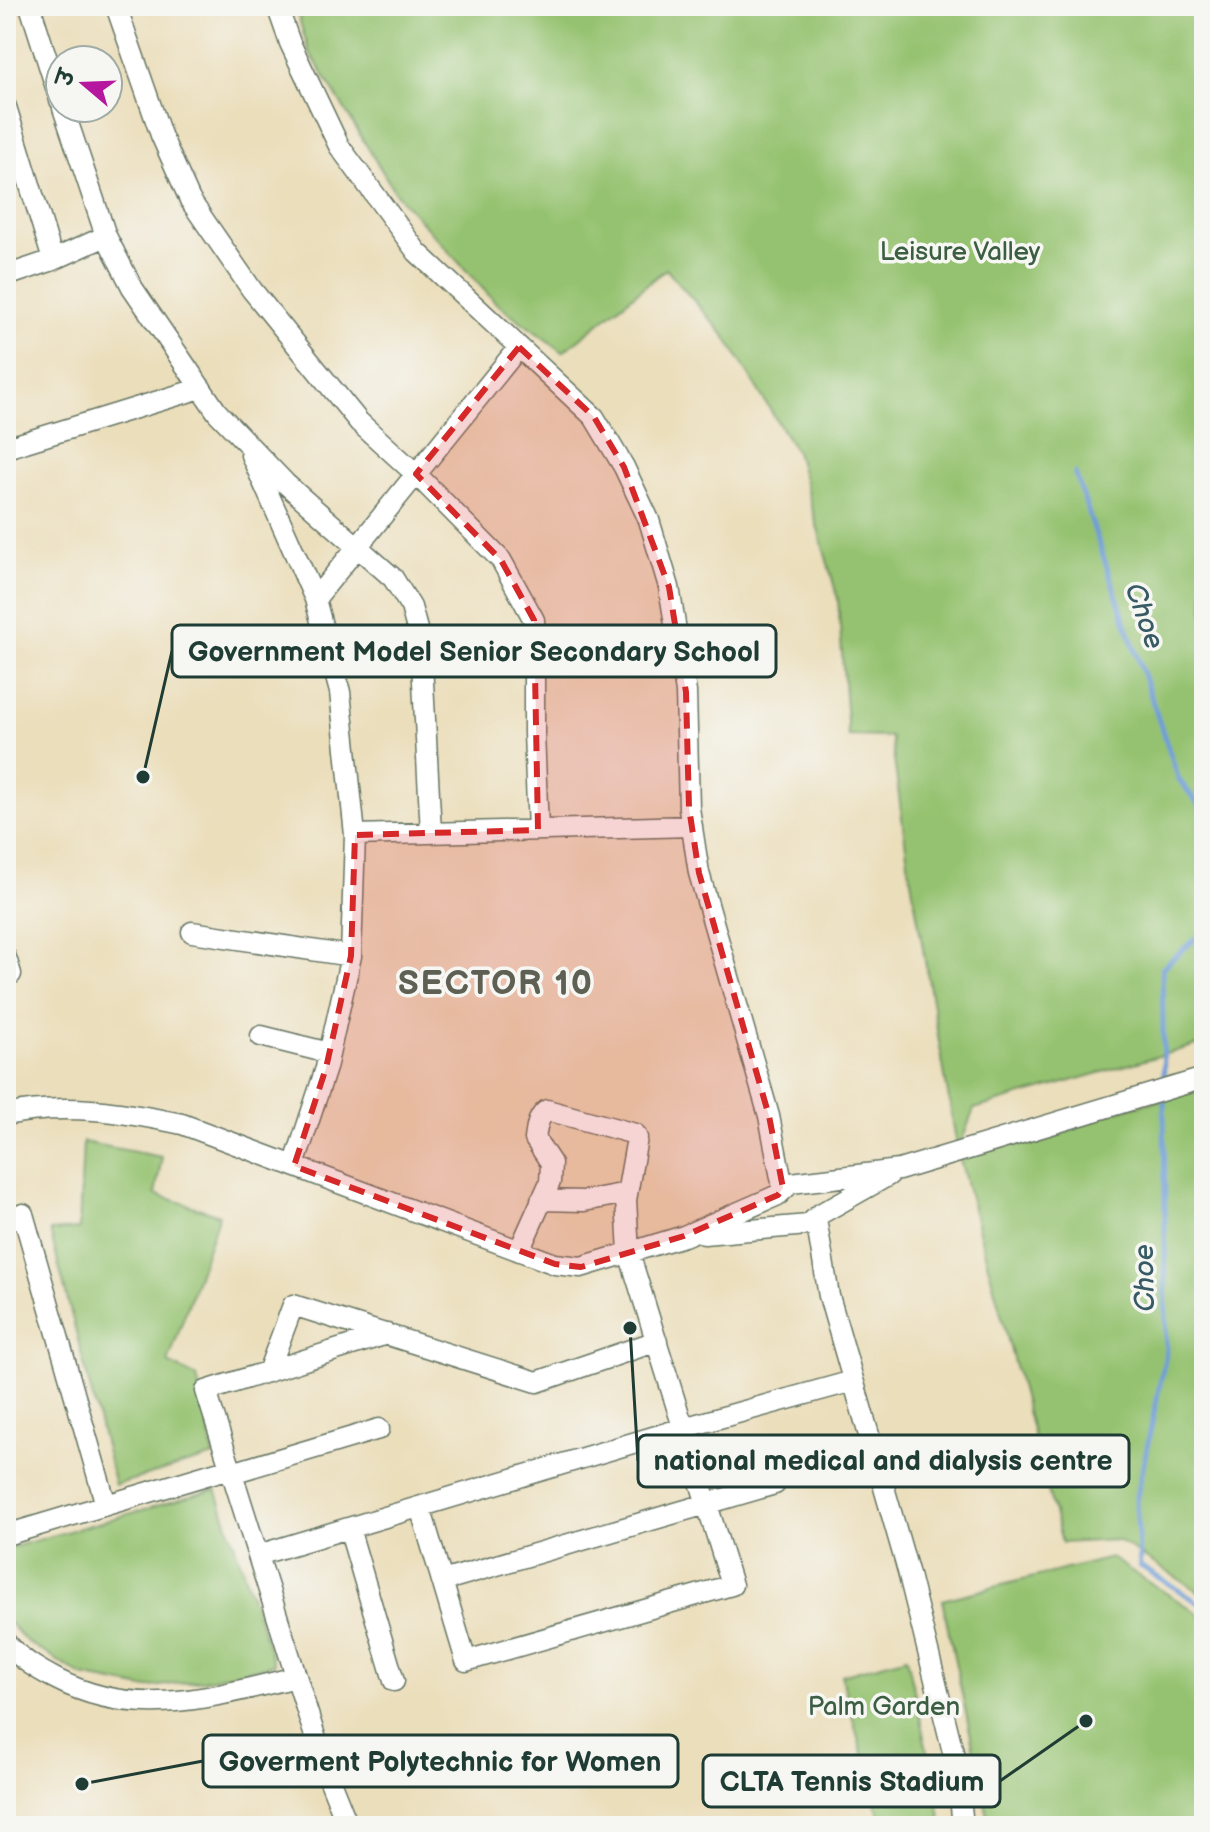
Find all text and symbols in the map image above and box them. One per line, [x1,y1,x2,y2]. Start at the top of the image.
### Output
north arrow [44,44,124,124]
text: उ [51,64,82,91]
park label: Leisure Valley [880,237,1041,268]
water label: Choe [1117,579,1171,653]
callout: Government Model Senior Secondary School [172,625,776,677]
text: Government Model Senior Secondary School [188,636,760,669]
district label: SECTOR 10 [398,963,594,1004]
water label: Choe [1128,1244,1162,1312]
callout: national medical and dialysis centre [638,1435,1129,1487]
text: national medical and dialysis centre [653,1445,1113,1478]
park label: Palm Garden [808,1692,960,1723]
callout: Goverment Polytechnic for Women [203,1735,678,1787]
text: Goverment Polytechnic for Women [219,1746,661,1779]
callout: CLTA Tennis Stadium [703,1755,1000,1807]
text: CLTA Tennis Stadium [720,1766,984,1799]

